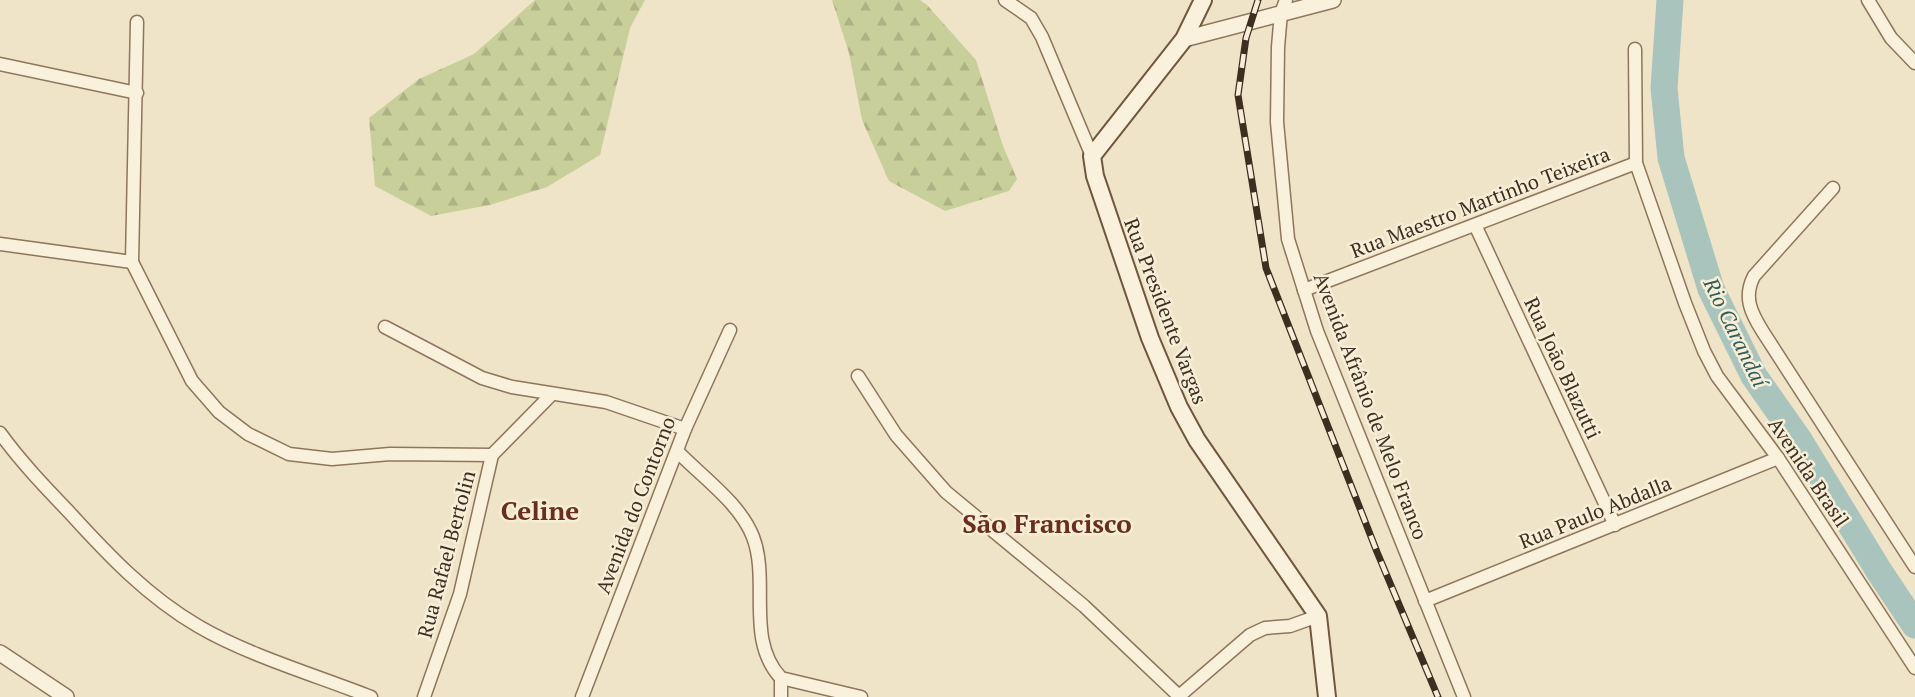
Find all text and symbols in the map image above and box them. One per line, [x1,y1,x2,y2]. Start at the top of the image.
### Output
street label: Rua Maestro Martinho Teixeira [1346,140,1614,264]
street label: Rua Presidente Vargas [1118,214,1214,408]
street label: Avenida Afrânio de Melo Franco [1308,269,1434,543]
water label: Rio Carandaí [1697,272,1775,393]
street label: Rua João Blazutti [1518,293,1608,443]
street label: Avenida Brasil [1762,412,1856,532]
street label: Avenida do Contorno [589,413,681,597]
street label: Rua Rafael Bertolin [411,467,481,641]
street label: Rua Paulo Abdalla [1515,469,1675,555]
district label: Celine [501,493,579,527]
district label: São Francisco [962,506,1132,540]

